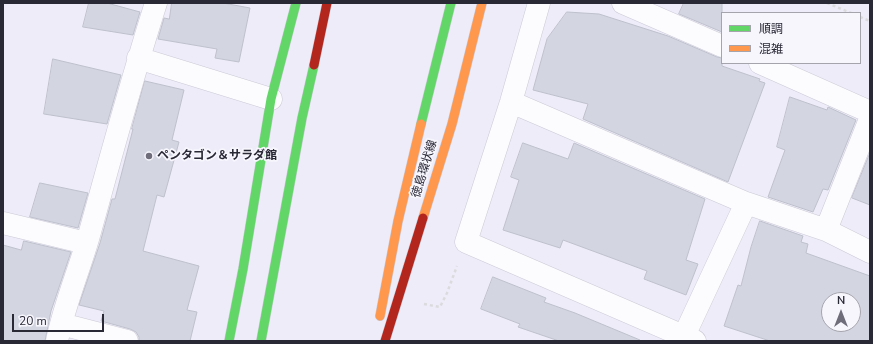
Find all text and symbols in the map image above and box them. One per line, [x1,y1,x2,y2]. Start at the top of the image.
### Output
legend [721,12,861,64]
text: 順調 [759,21,783,37]
text: 混雑 [759,41,783,57]
street label: 徳島環状線 [409,138,441,200]
place label: ペンタゴン＆サラダ館 [157,149,277,163]
marker: ペンタゴン＆サラダ館 [144,151,154,161]
north arrow [821,292,861,332]
text: N [837,293,845,308]
scale bar [14,306,106,332]
text: 20 m [19,313,47,329]

